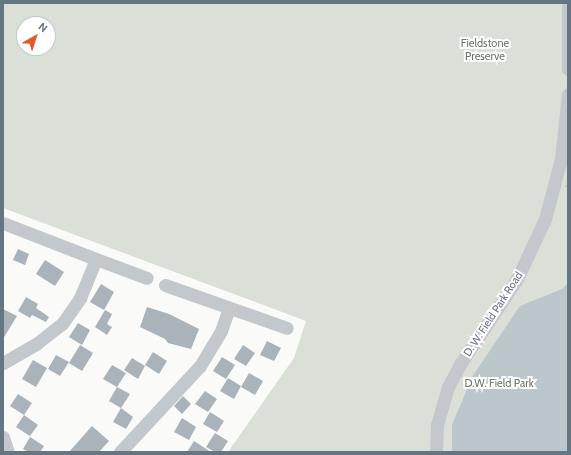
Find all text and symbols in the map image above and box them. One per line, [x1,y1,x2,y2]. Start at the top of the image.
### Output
north arrow [16,16,56,56]
text: N [35,20,50,35]
park label: Fieldstone Preserve [461,37,509,63]
street label: D. W. Field Park Road [461,269,525,359]
park label: D.W. Field Park [464,376,534,390]

